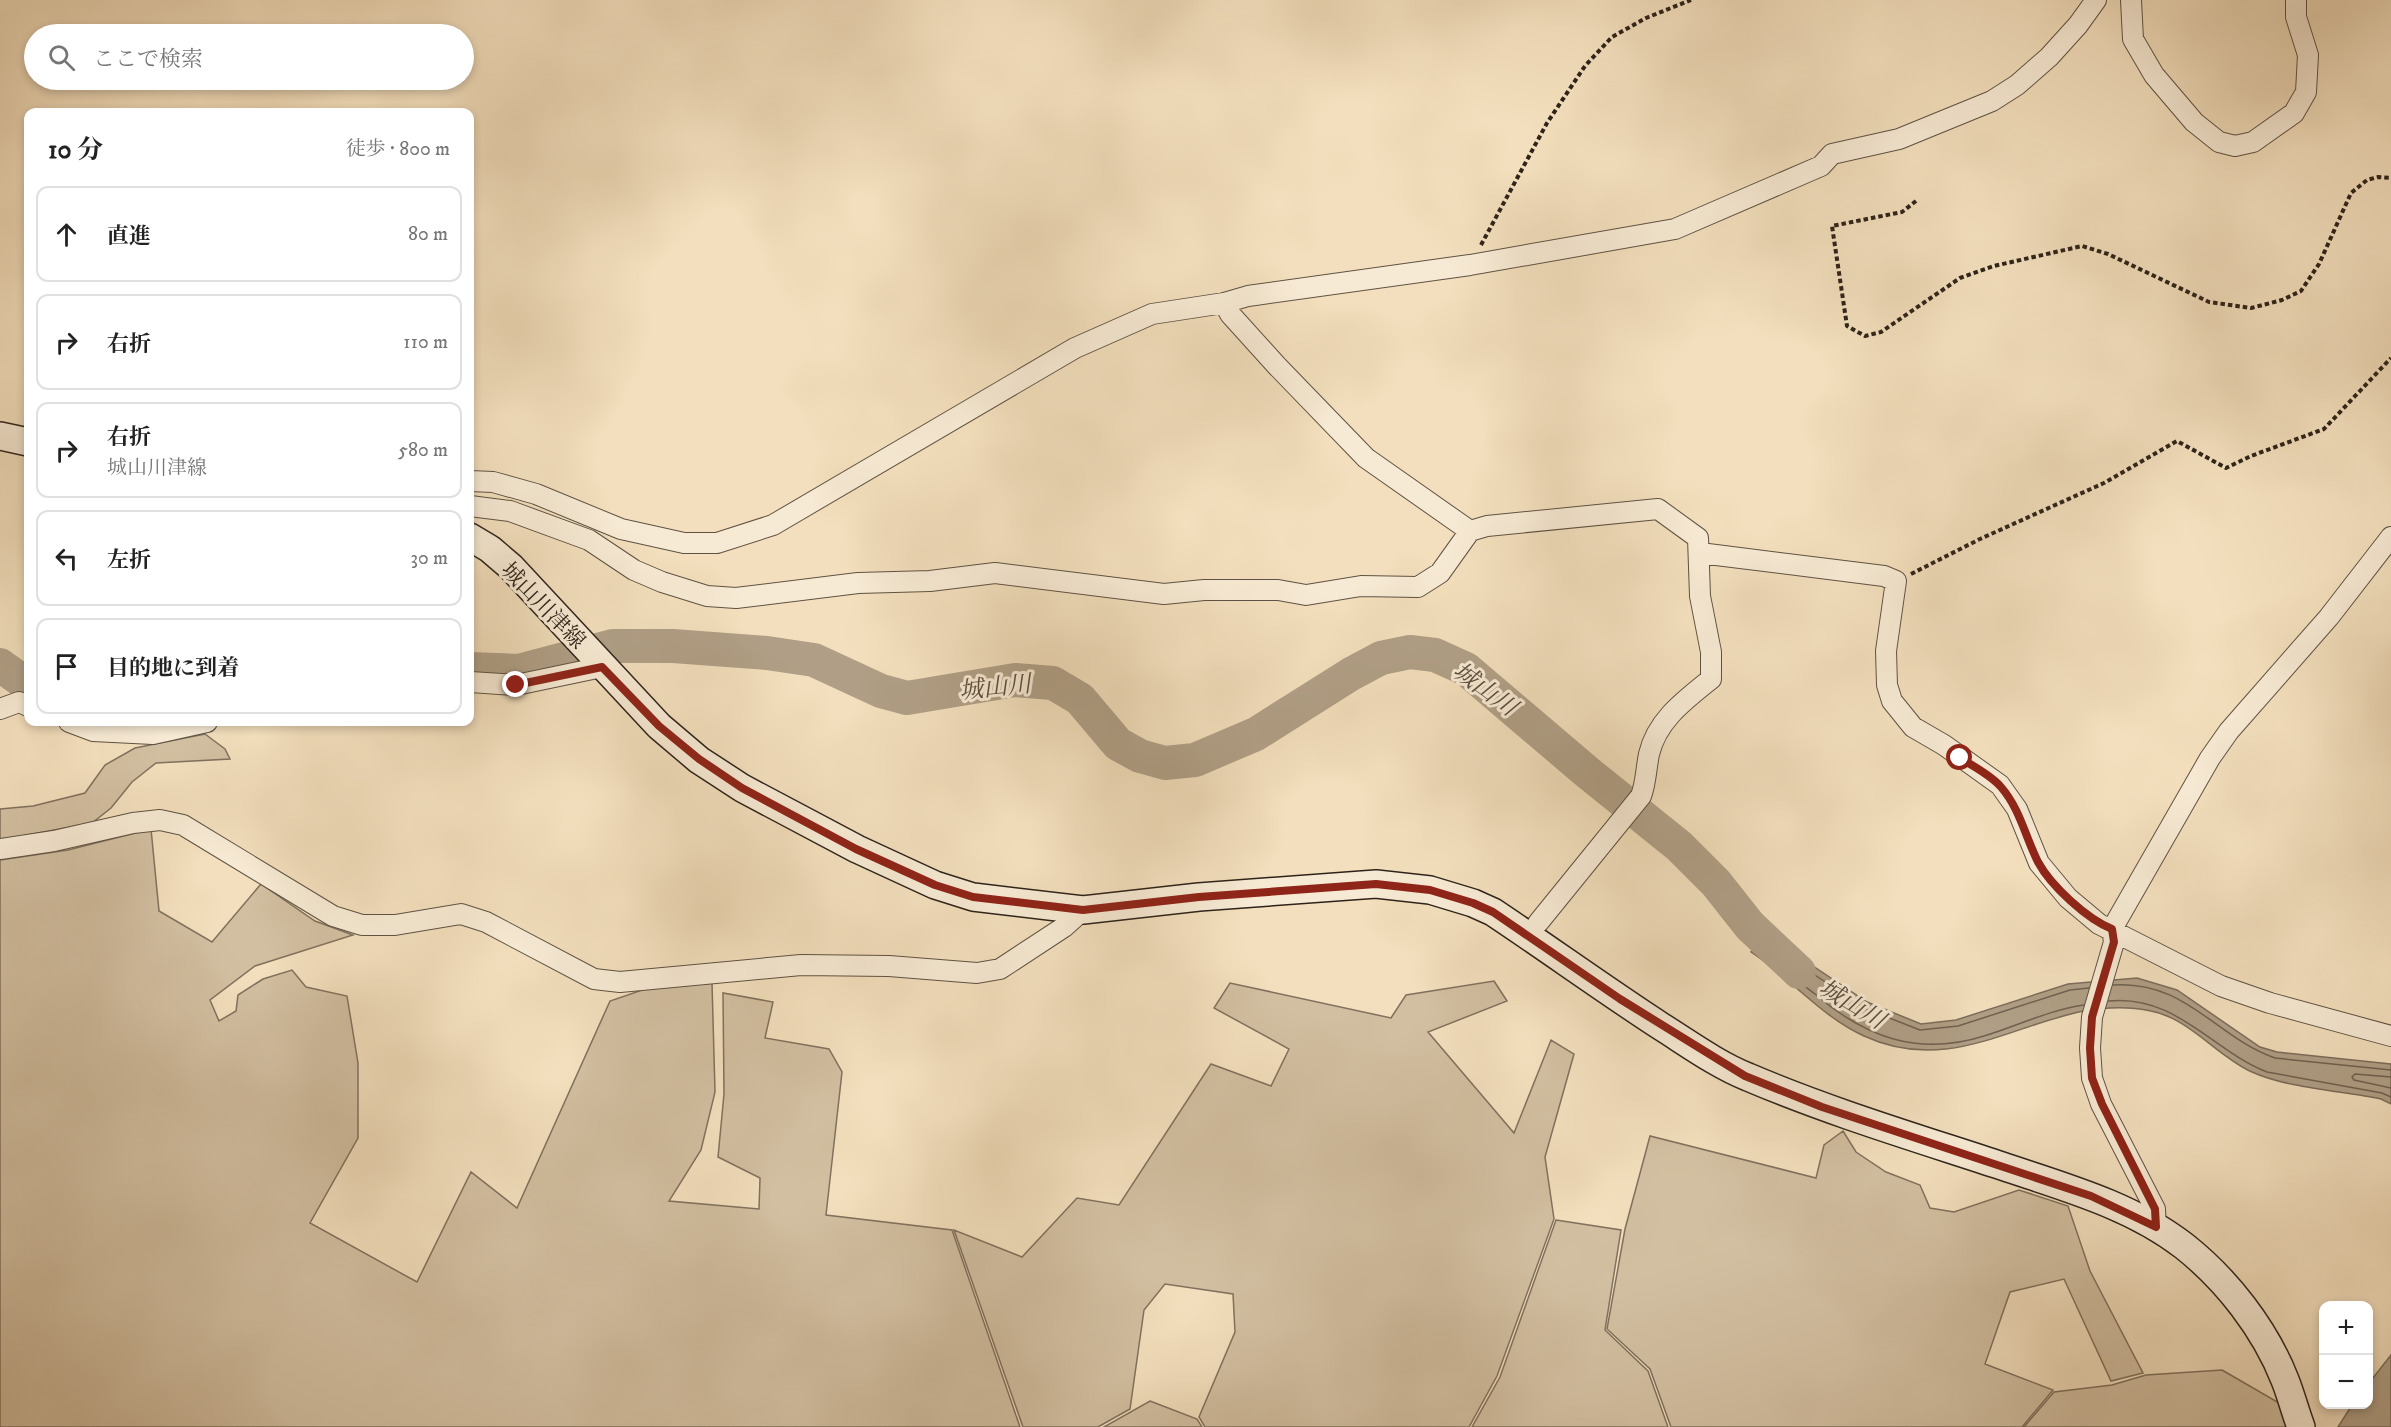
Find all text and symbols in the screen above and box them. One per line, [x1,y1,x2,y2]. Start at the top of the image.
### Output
search box [24,24,474,90]
icon: search [45,41,78,74]
text: ここで検索 [93,46,203,73]
text: 10 分 [48,134,103,167]
text: 徒歩 · 800 m [346,137,450,162]
icon: ahead [50,218,83,251]
text: 80 m [408,222,448,247]
text: 直進 [107,223,151,250]
icon: right [50,326,83,359]
text: 110 m [403,330,448,355]
text: 右折 [107,331,151,358]
text: 右折 [107,424,151,451]
icon: right [50,434,83,467]
text: 580 m [398,438,448,463]
text: 城山川津線 [107,456,207,481]
icon: left [50,542,83,575]
text: 30 m [410,546,448,571]
text: 左折 [107,547,151,574]
street label: 城山川津線 [495,557,591,655]
icon: arrive [50,650,83,683]
text: 目的地に到着 [107,655,239,682]
water label: 城山川 [1446,657,1525,725]
water label: 城山川 [958,669,1035,707]
route end [502,671,528,697]
route start [1946,744,1972,770]
water label: 城山川 [1813,973,1893,1038]
map controls [2319,1301,2373,1409]
button: + [2319,1301,2373,1355]
button: − [2319,1355,2373,1409]

